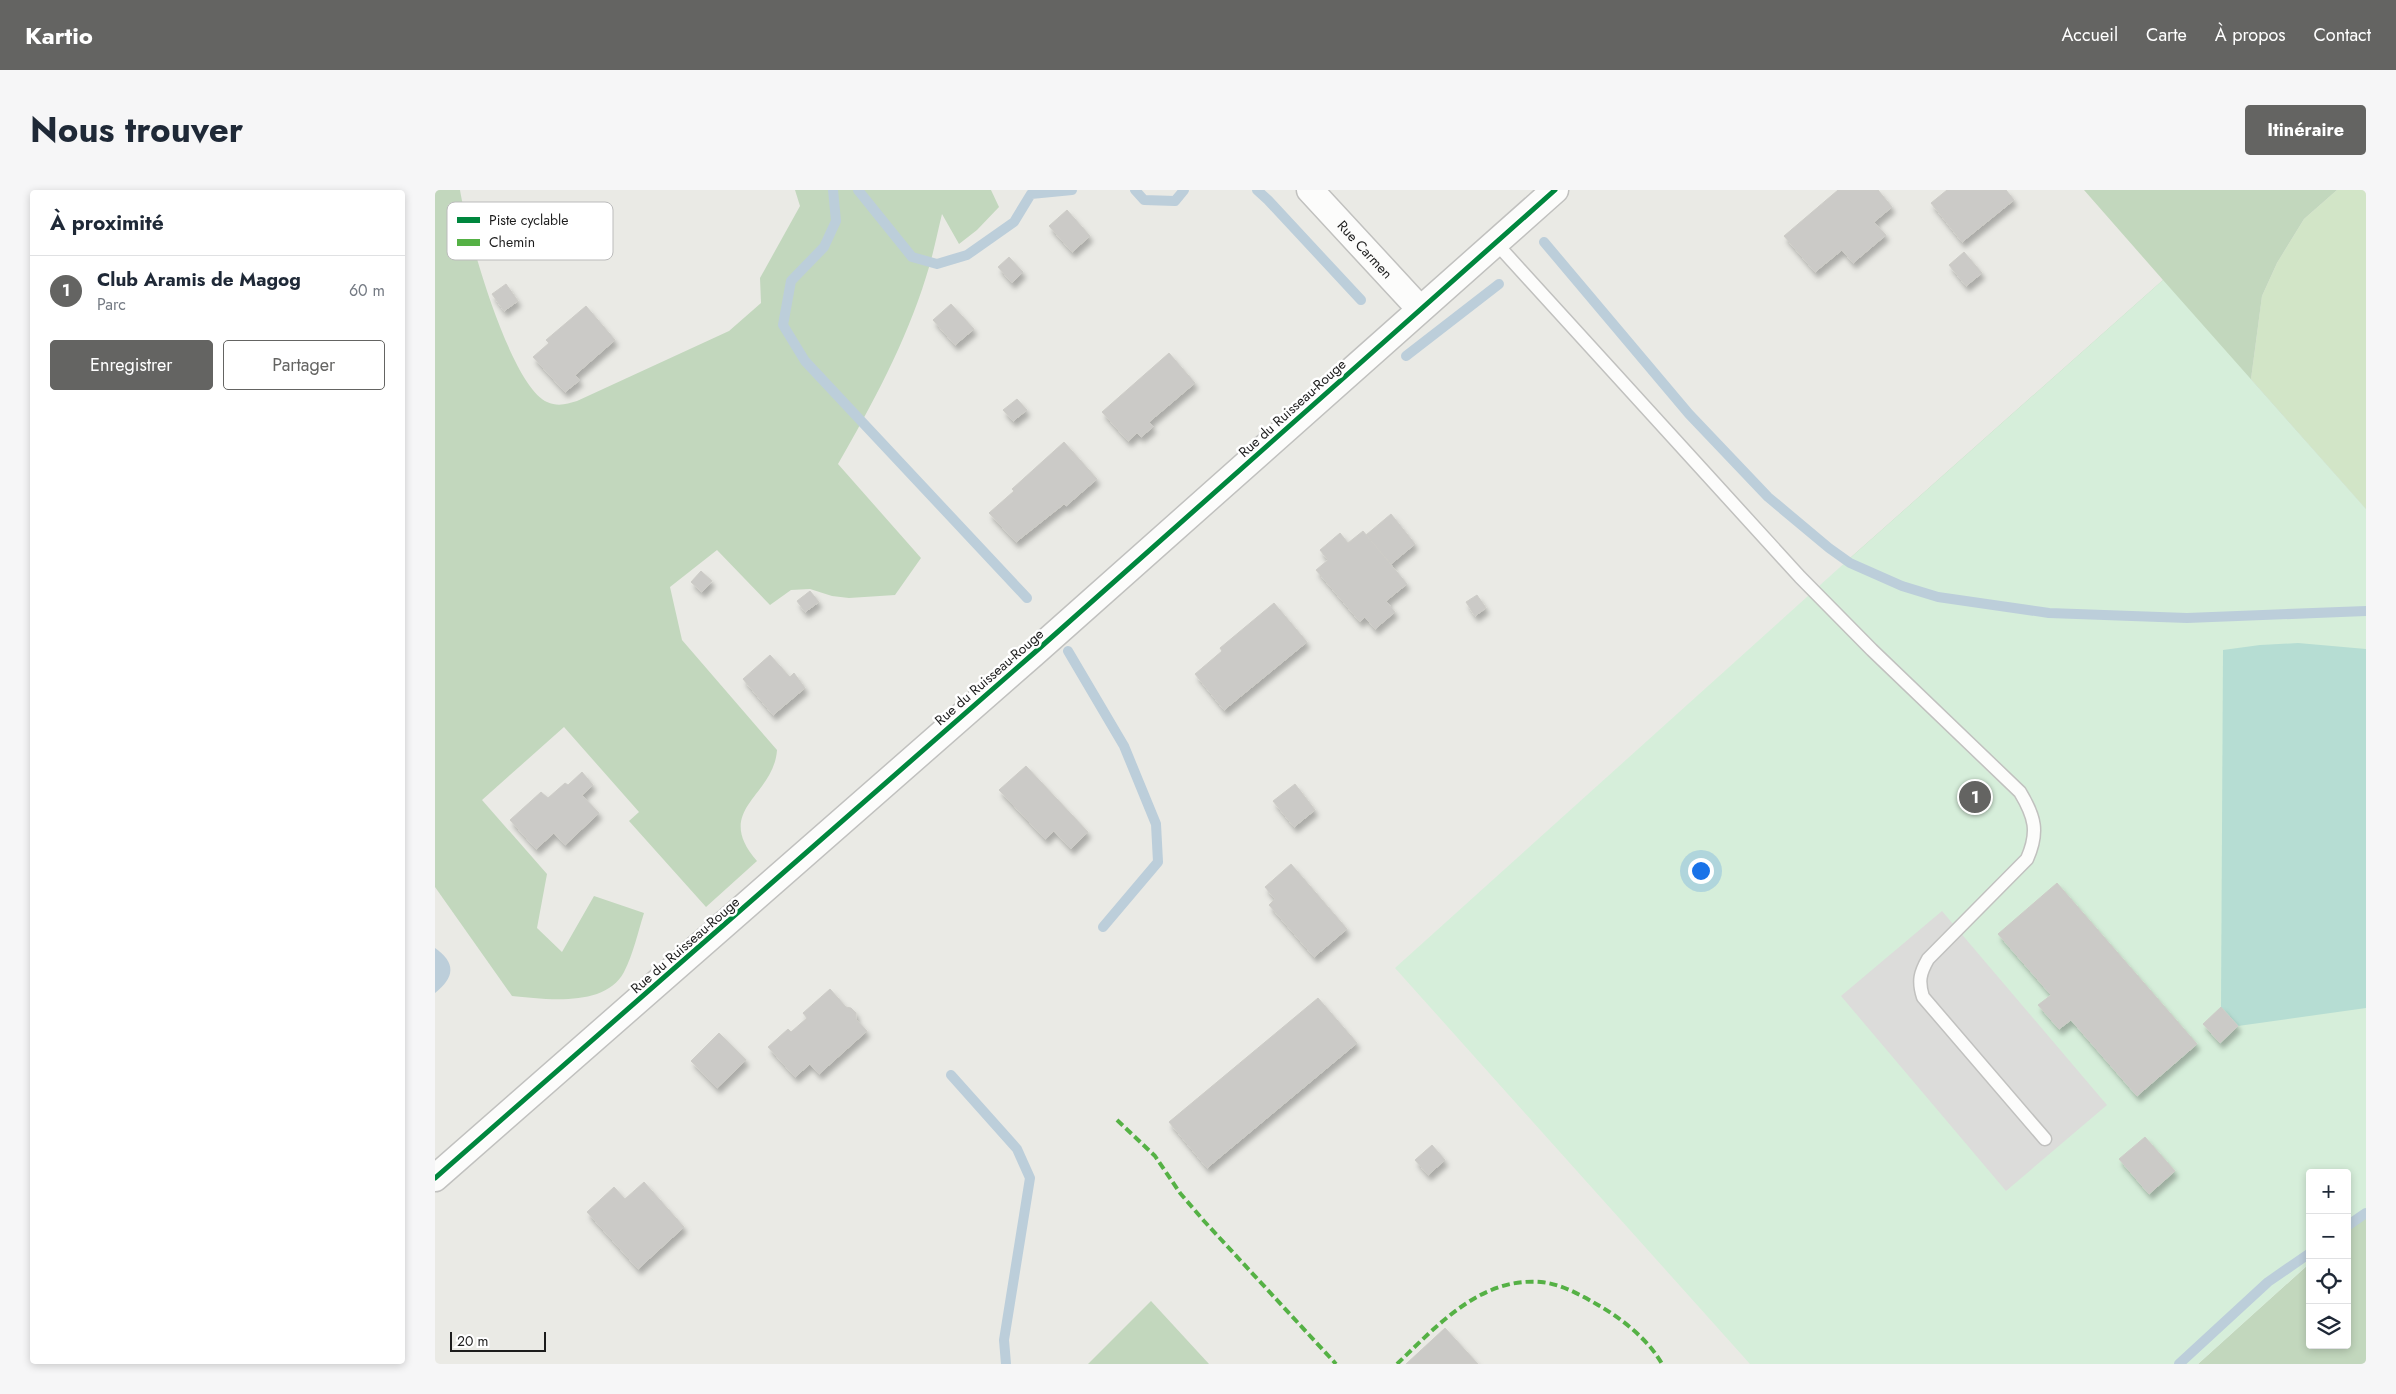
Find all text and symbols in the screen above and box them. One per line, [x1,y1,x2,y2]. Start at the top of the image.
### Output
text: Kartio [25,18,93,53]
text: Accueil [2061,22,2118,48]
text: Carte [2146,22,2187,48]
text: À propos [2215,22,2285,48]
text: Contact [2313,22,2371,48]
text: Nous trouver [30,105,243,155]
button: Itinéraire [2245,105,2366,155]
legend [447,202,613,260]
text: À proximité [50,208,164,238]
text: Piste cyclable [489,210,568,230]
street label: Rue Carmen [1333,216,1397,283]
text: Chemin [489,232,535,252]
text: Club Aramis de Magog [97,266,301,293]
text: 1 [62,279,70,302]
text: 60 m [349,279,385,302]
text: Parc [97,293,126,316]
button: Enregistrer [50,340,213,390]
button: Partager [223,340,385,390]
street label: Rue du Ruisseau-Rouge [1234,354,1350,462]
street label: Rue du Ruisseau-Rouge [930,624,1048,730]
pin: 1 [1959,778,1991,816]
your location [1688,858,1714,884]
street label: Rue du Ruisseau-Rouge [626,892,744,998]
map controls [2306,1169,2351,1349]
button: + [2306,1169,2351,1214]
button: − [2306,1214,2351,1259]
button: locate [2306,1259,2351,1304]
button: layers [2306,1304,2351,1349]
scale bar [450,1329,546,1352]
text: 20 m [457,1331,489,1351]

